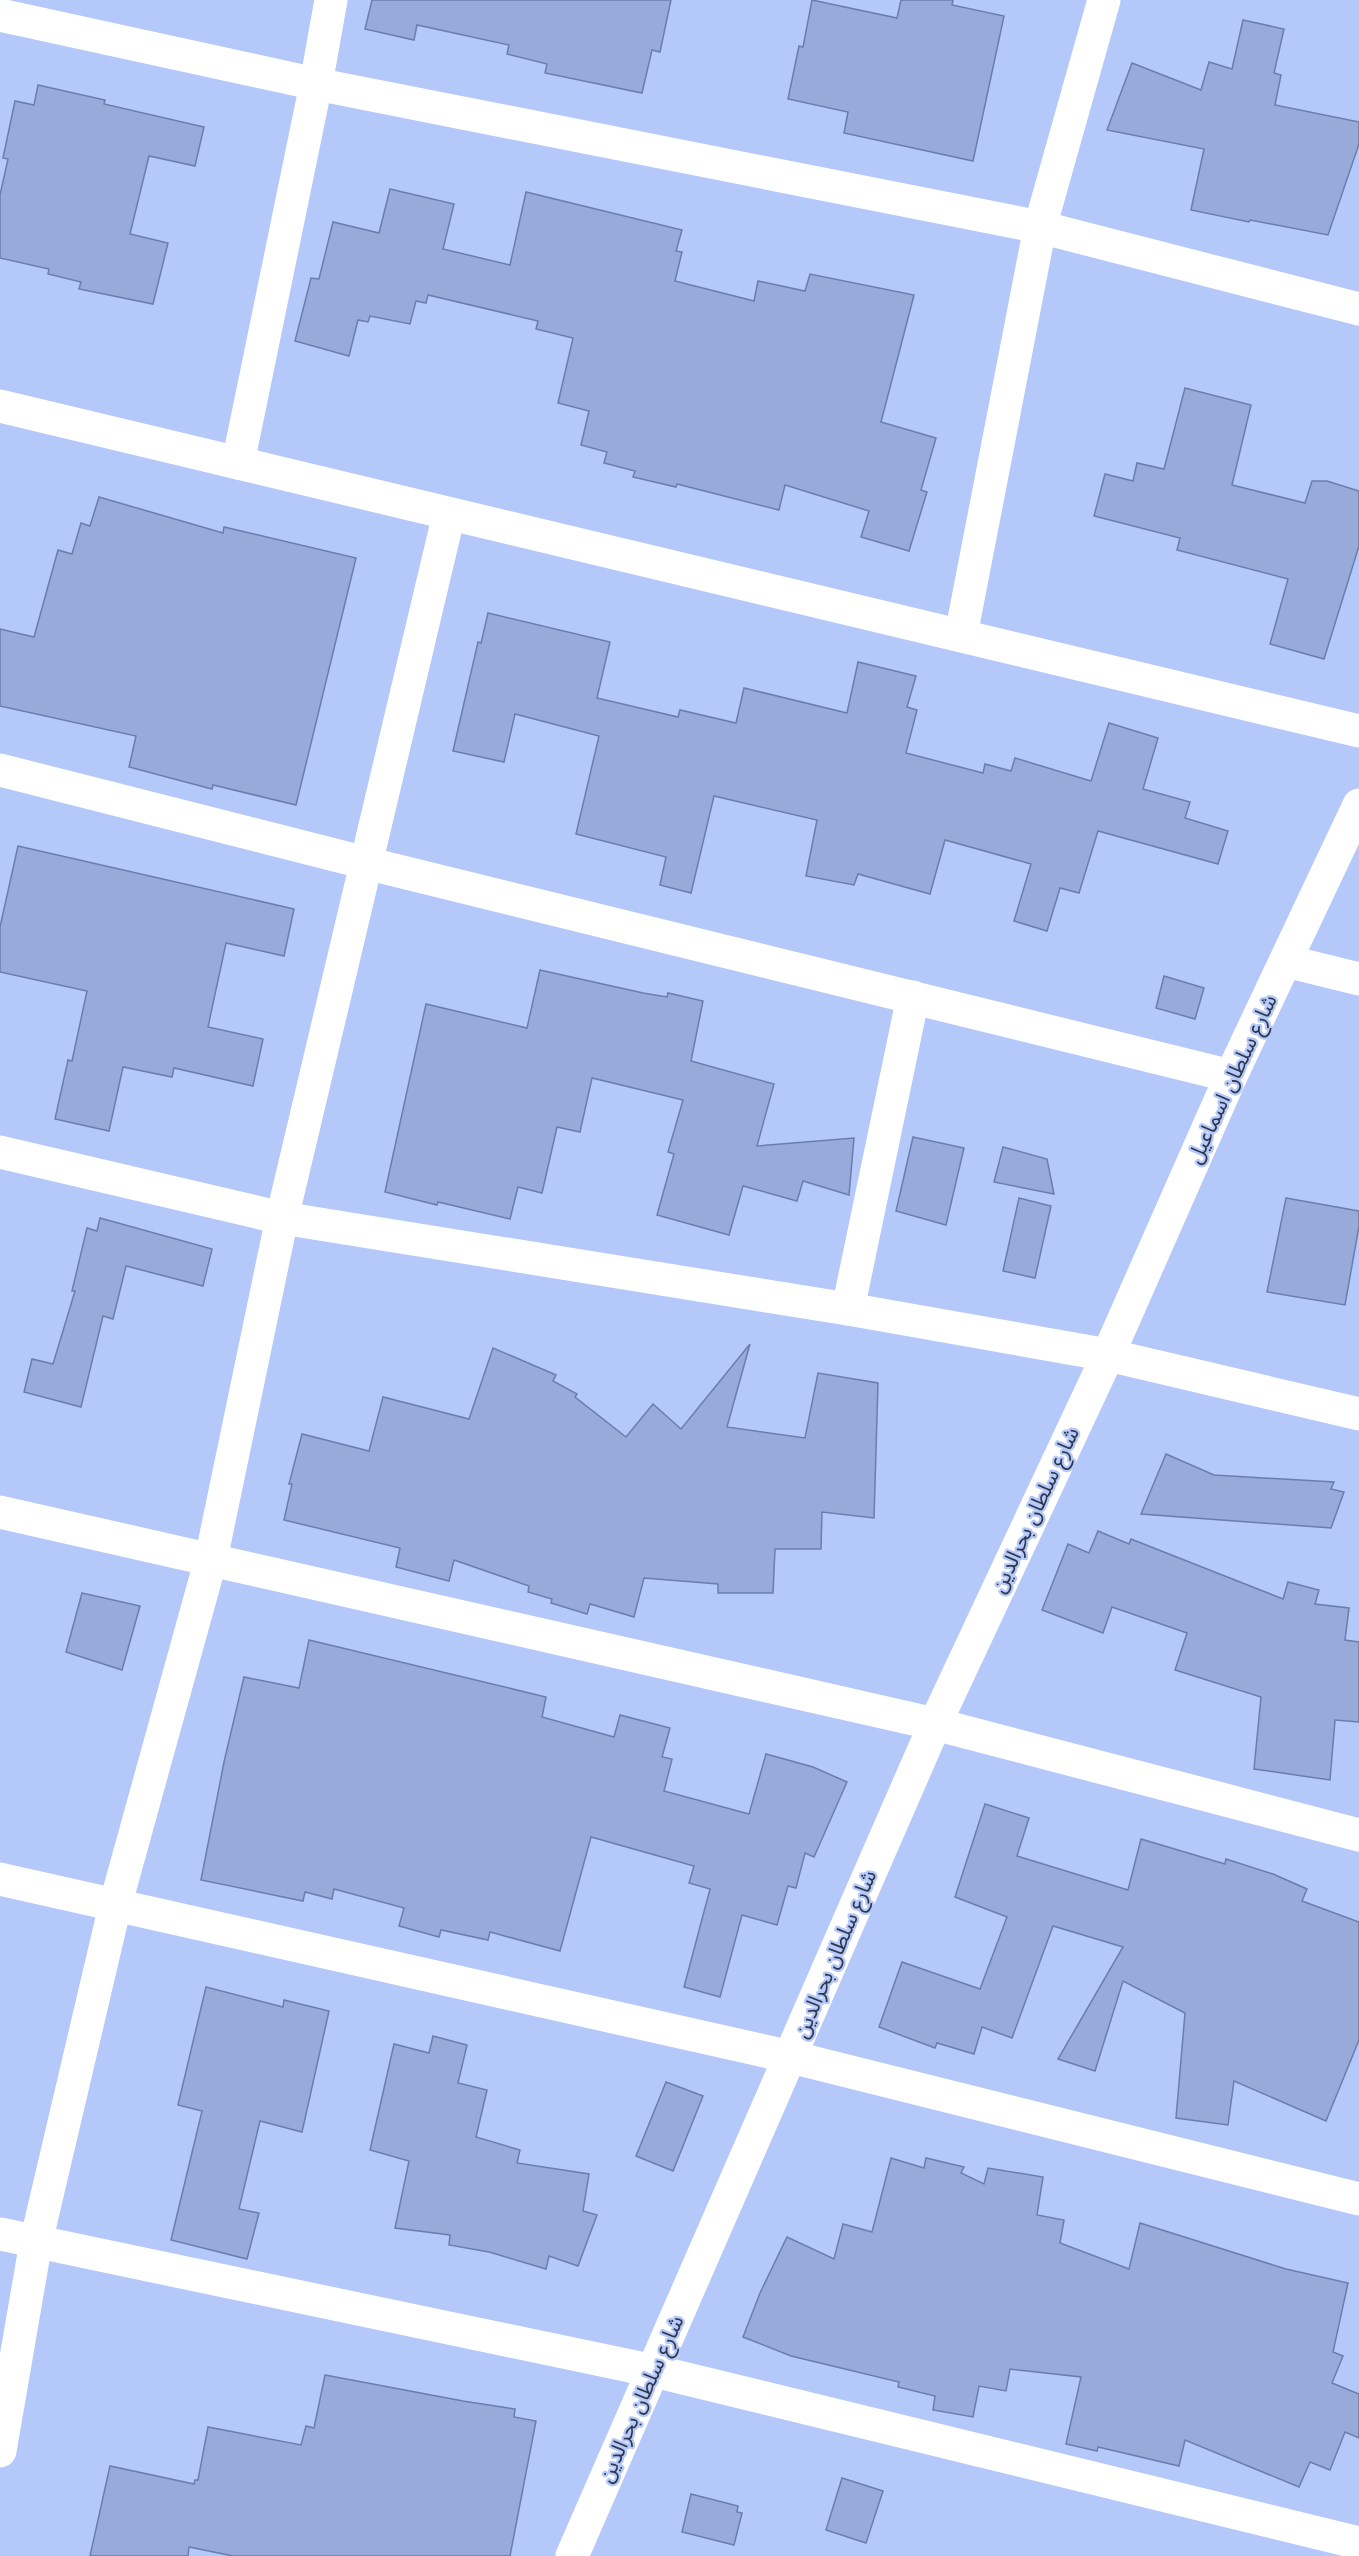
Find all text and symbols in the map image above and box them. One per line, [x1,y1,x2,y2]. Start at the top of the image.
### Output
street label: شارع سلطان اسماعيل [1181,990,1284,1169]
street label: شارع سلطان بحرالدين [985,1423,1087,1598]
street label: شارع سلطان بحرالدين [788,1866,884,2043]
street label: شارع سلطان بحرالدين [592,2311,691,2487]

